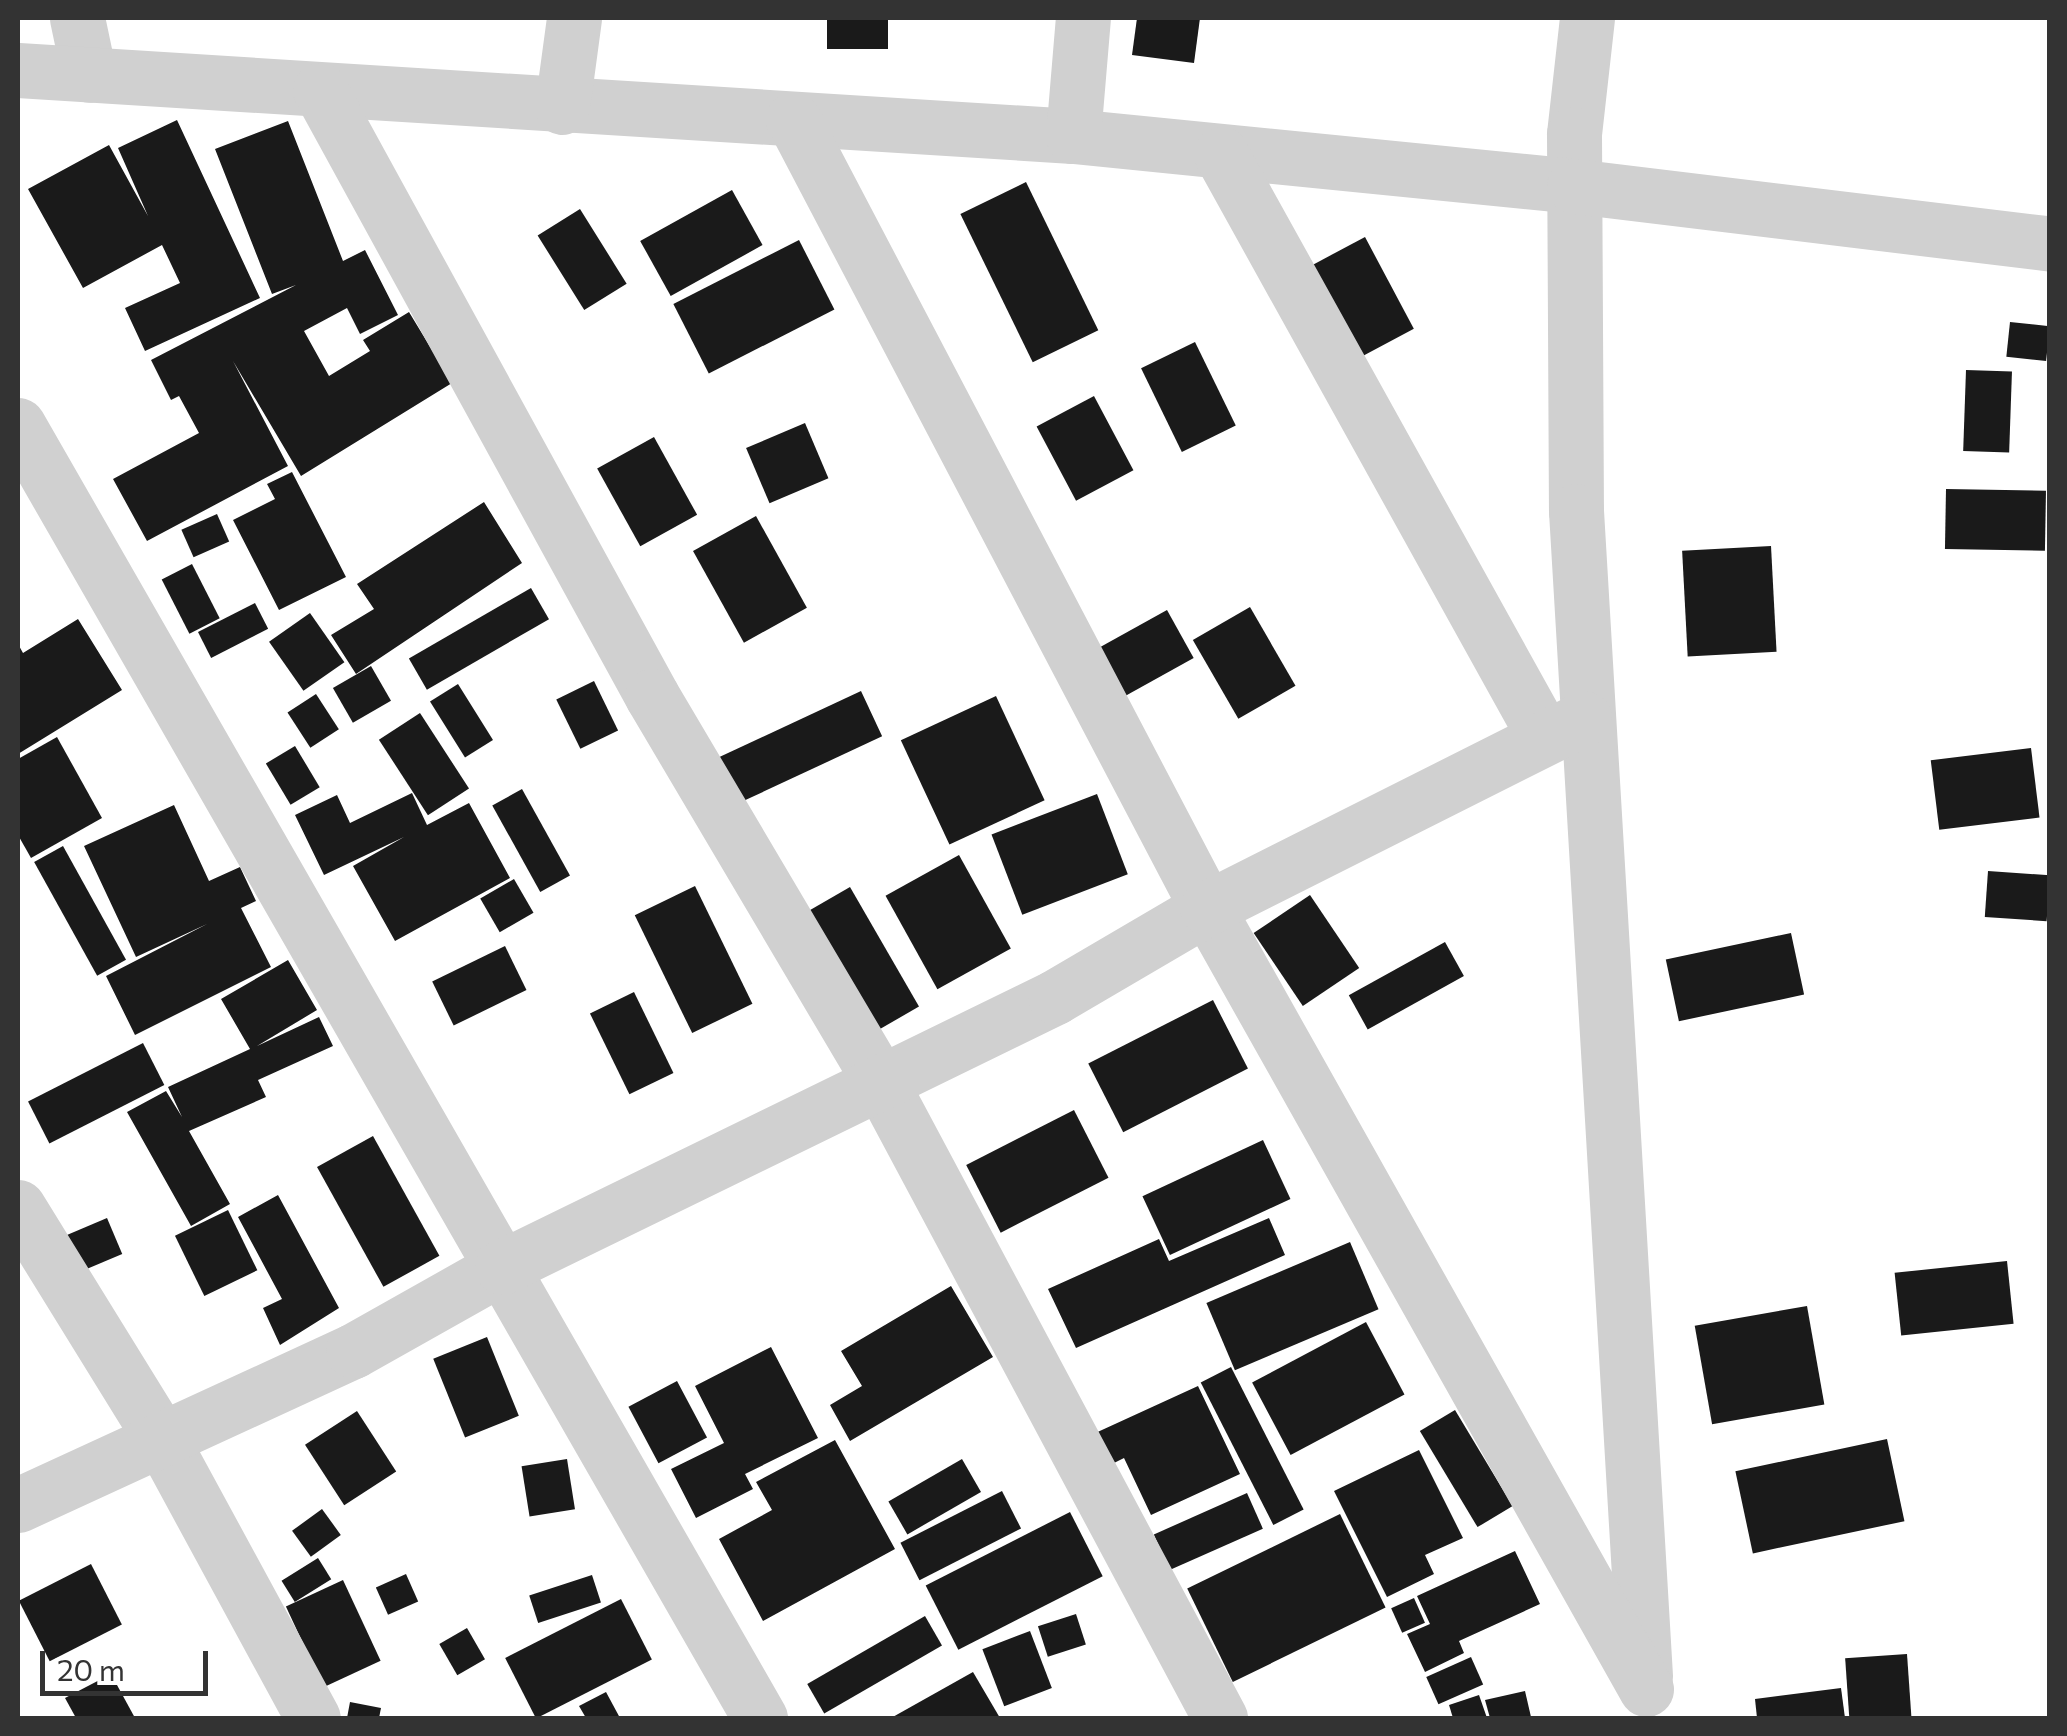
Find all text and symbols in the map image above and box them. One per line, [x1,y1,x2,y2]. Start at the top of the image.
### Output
scale bar [45,1631,212,1693]
text: 20 m [57,1650,125,1687]

